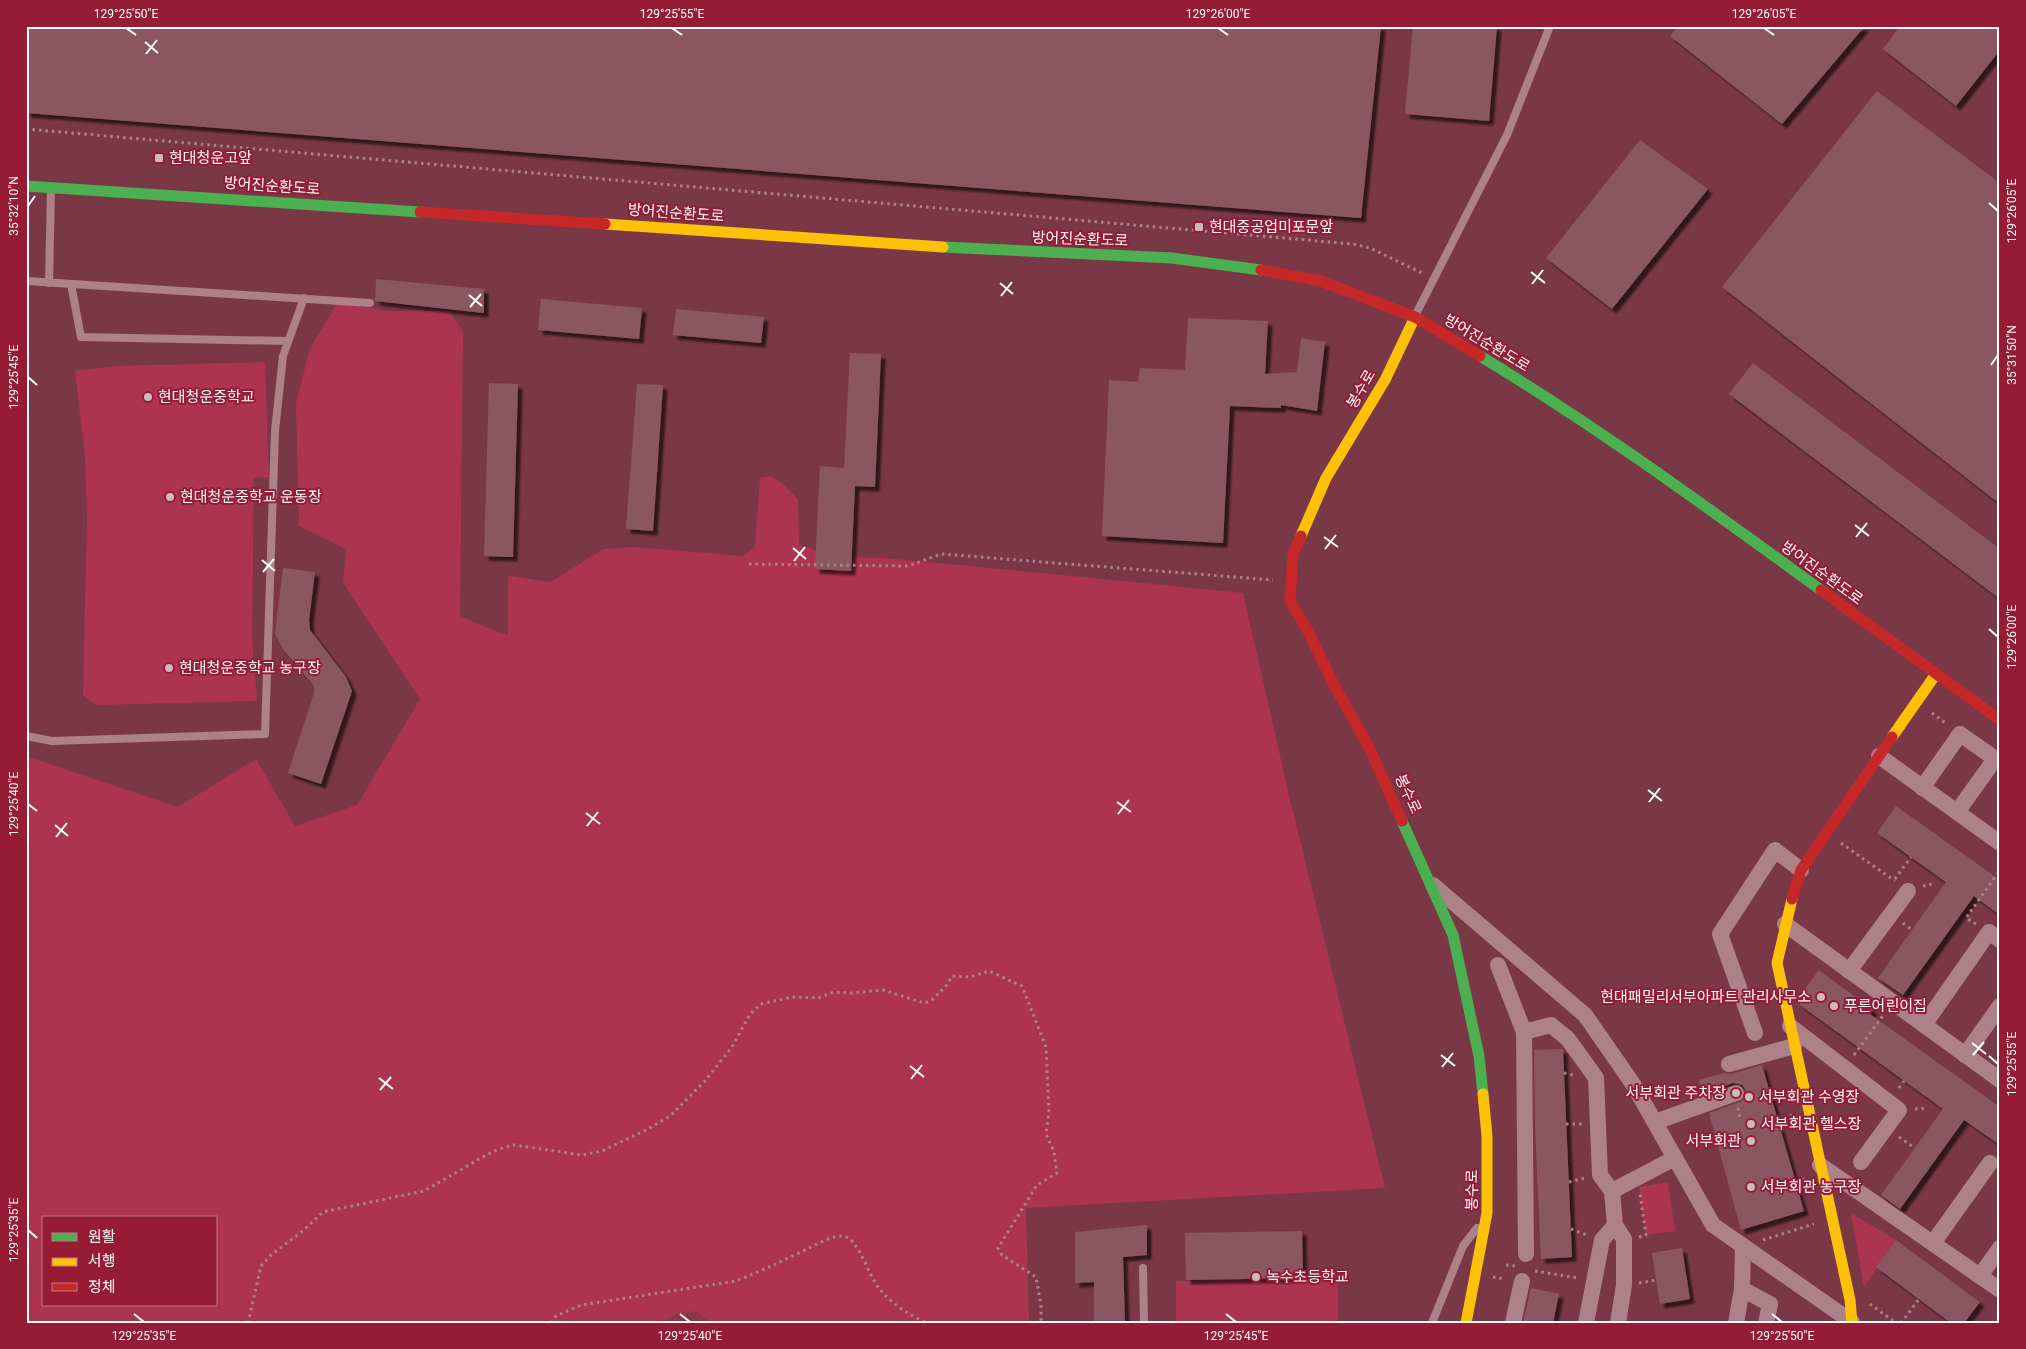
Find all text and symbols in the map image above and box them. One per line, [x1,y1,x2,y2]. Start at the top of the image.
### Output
text: 129°25'50"E [94,7,158,21]
text: 129°25'55"E [640,7,704,21]
text: 129°26'00"E [1186,7,1250,21]
text: 129°26'05"E [1732,7,1796,21]
place label: 현대청운고앞 [169,149,252,167]
marker: 현대청운고앞 [153,152,165,164]
street label: 방어진순환도로 [223,174,321,198]
text: 35°32'10"N [7,176,21,236]
text: 129°26'05"E [2005,179,2019,243]
street label: 방어진순환도로 [627,201,725,225]
place label: 현대중공업미포문앞 [1209,218,1333,236]
marker: 현대중공업미포문앞 [1193,221,1205,233]
street label: 방어진순환도로 [1031,228,1129,250]
street label: 방어진순환도로 [1441,310,1533,376]
text: 35°31'50"N [2005,325,2019,385]
text: 129°25'45"E [7,345,21,409]
street label: 봉수로 [1343,367,1379,411]
place label: 현대청운중학교 [158,388,255,406]
marker: 현대청운중학교 [142,391,154,403]
place label: 현대청운중학교 운동장 [180,488,322,506]
marker: 현대청운중학교 운동장 [164,491,176,503]
street label: 방어진순환도로 [1778,537,1866,609]
text: 129°26'00"E [2005,605,2019,669]
place label: 현대청운중학교 농구장 [179,659,321,677]
marker: 현대청운중학교 농구장 [163,662,175,674]
street label: 봉수로 [1391,771,1425,817]
text: 129°25'40"E [7,772,21,836]
place label: 현대패밀리서부아파트 관리사무소 [1600,988,1811,1006]
marker: 현대패밀리서부아파트 관리사무소 [1815,991,1827,1003]
place label: 푸른어린이집 [1844,997,1927,1015]
marker: 푸른어린이집 [1828,1000,1840,1012]
text: 129°25'55"E [2005,1032,2019,1096]
place label: 서부회관 주차장 [1626,1084,1726,1102]
marker: 서부회관 주차장 [1730,1087,1742,1099]
place label: 서부회관 수영장 [1759,1088,1860,1106]
marker: 서부회관 수영장 [1743,1091,1755,1103]
place label: 서부회관 헬스장 [1761,1115,1862,1133]
marker: 서부회관 헬스장 [1745,1118,1757,1130]
place label: 서부회관 [1686,1132,1741,1150]
marker: 서부회관 [1745,1135,1757,1147]
street label: 봉수로 [1463,1169,1481,1211]
place label: 서부회관 농구장 [1761,1178,1862,1196]
marker: 서부회관 농구장 [1745,1181,1757,1193]
text: 129°25'35"E [7,1198,21,1262]
legend [42,1216,218,1306]
text: 원활 [88,1228,116,1246]
text: 서행 [88,1252,116,1270]
place label: 녹수초등학교 [1266,1268,1349,1286]
marker: 녹수초등학교 [1250,1271,1262,1283]
text: 정체 [88,1278,116,1296]
text: 129°25'35"E [112,1329,176,1343]
text: 129°25'40"E [658,1329,722,1343]
text: 129°25'45"E [1204,1329,1268,1343]
text: 129°25'50"E [1750,1329,1814,1343]

